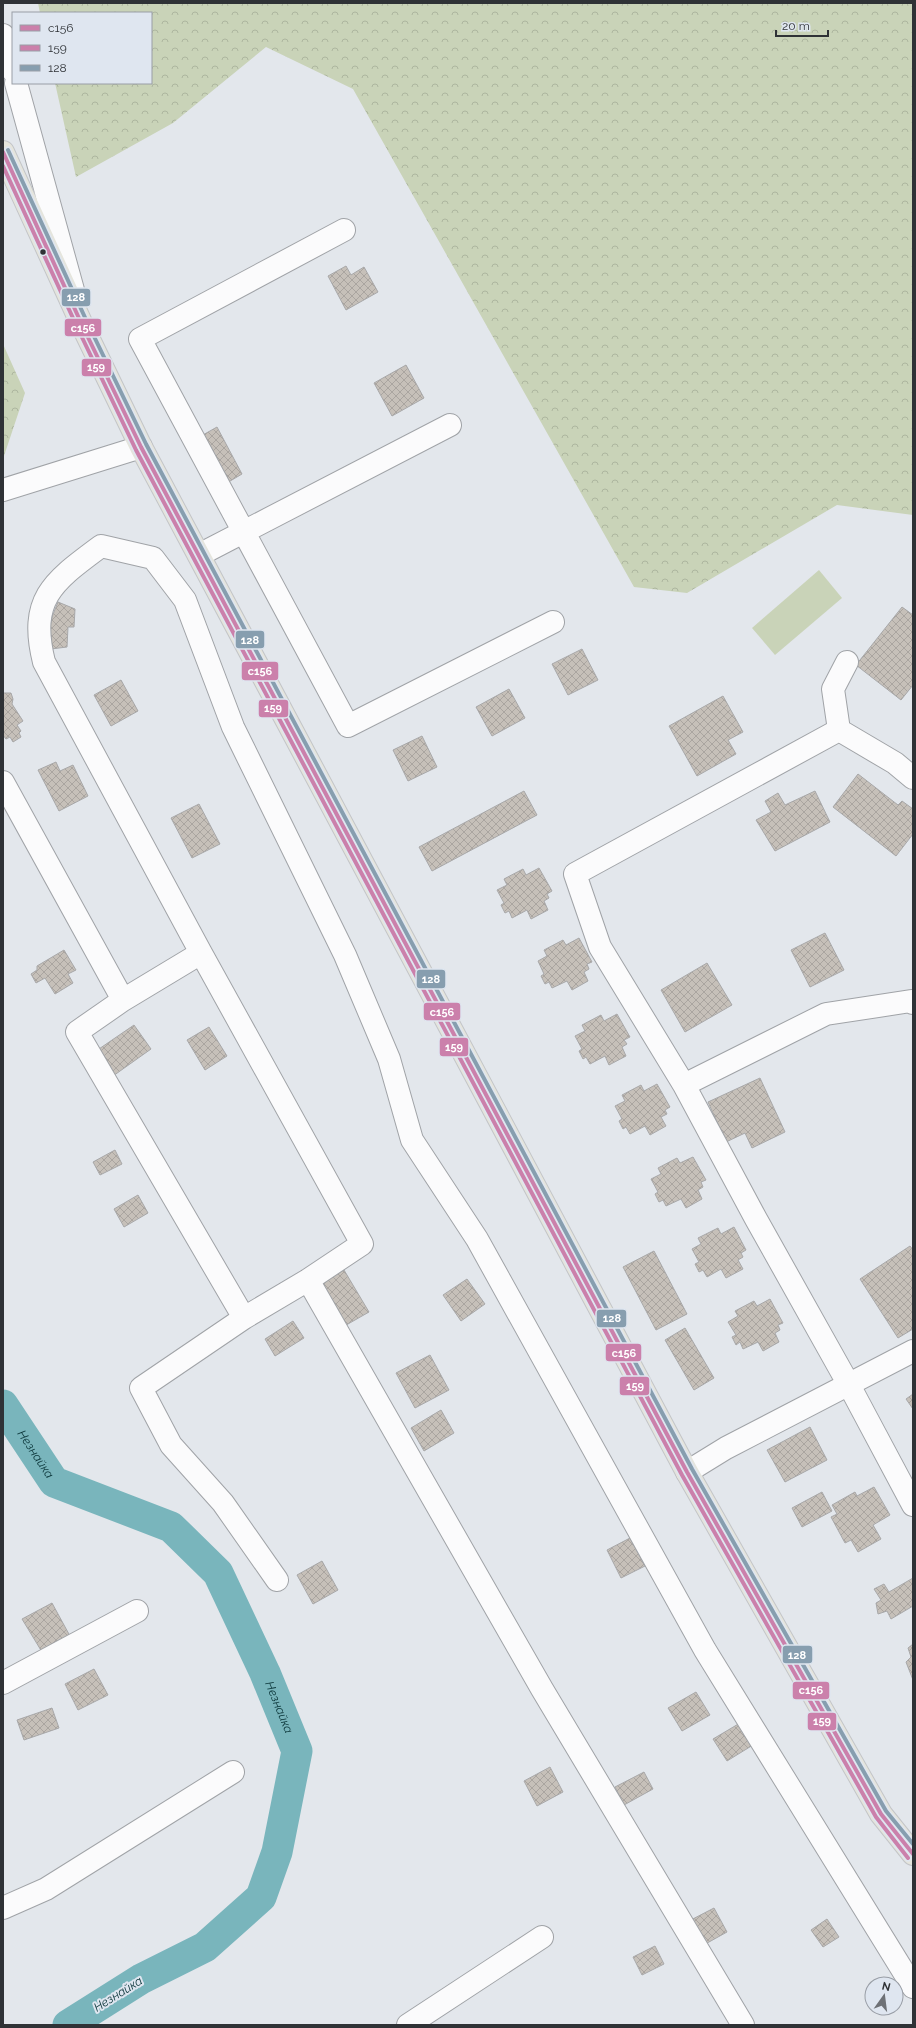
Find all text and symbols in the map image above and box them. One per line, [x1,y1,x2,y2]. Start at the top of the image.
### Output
legend [12,12,152,84]
scale bar [776,12,828,38]
text: 20 m [782,19,810,33]
text: с156 [48,21,74,35]
text: 159 [48,41,67,55]
text: 128 [48,61,67,75]
unlabelled marker [38,247,48,257]
line badge: 128 [61,288,91,307]
text: 128 [67,291,85,304]
line badge: с156 [64,318,102,337]
text: с156 [71,322,96,335]
line badge: 159 [81,358,112,377]
text: 159 [87,361,106,374]
line badge: 128 [235,630,265,649]
text: 128 [241,634,259,647]
line badge: с156 [241,661,279,681]
text: с156 [248,665,273,678]
line badge: 159 [258,699,289,718]
text: 159 [264,702,283,715]
line badge: 128 [416,969,446,989]
text: 128 [422,973,440,986]
line badge: с156 [423,1002,461,1021]
text: с156 [430,1006,455,1019]
line badge: 159 [439,1037,469,1057]
text: 159 [445,1041,464,1054]
line badge: 128 [596,1309,627,1328]
text: 128 [603,1312,621,1325]
line badge: с156 [605,1343,642,1362]
text: с156 [612,1347,637,1360]
line badge: 159 [619,1376,650,1396]
text: 159 [626,1380,645,1393]
water label: Незнайка [15,1427,57,1481]
line badge: 128 [782,1645,813,1664]
text: 128 [788,1649,806,1662]
water label: Незнайка [262,1679,296,1735]
line badge: с156 [792,1681,830,1700]
text: с156 [799,1684,824,1697]
line badge: 159 [807,1712,837,1731]
text: 159 [813,1715,832,1728]
water label: Незнайка [91,1974,145,2014]
north arrow [864,1976,904,2016]
text: N [881,1979,892,1994]

